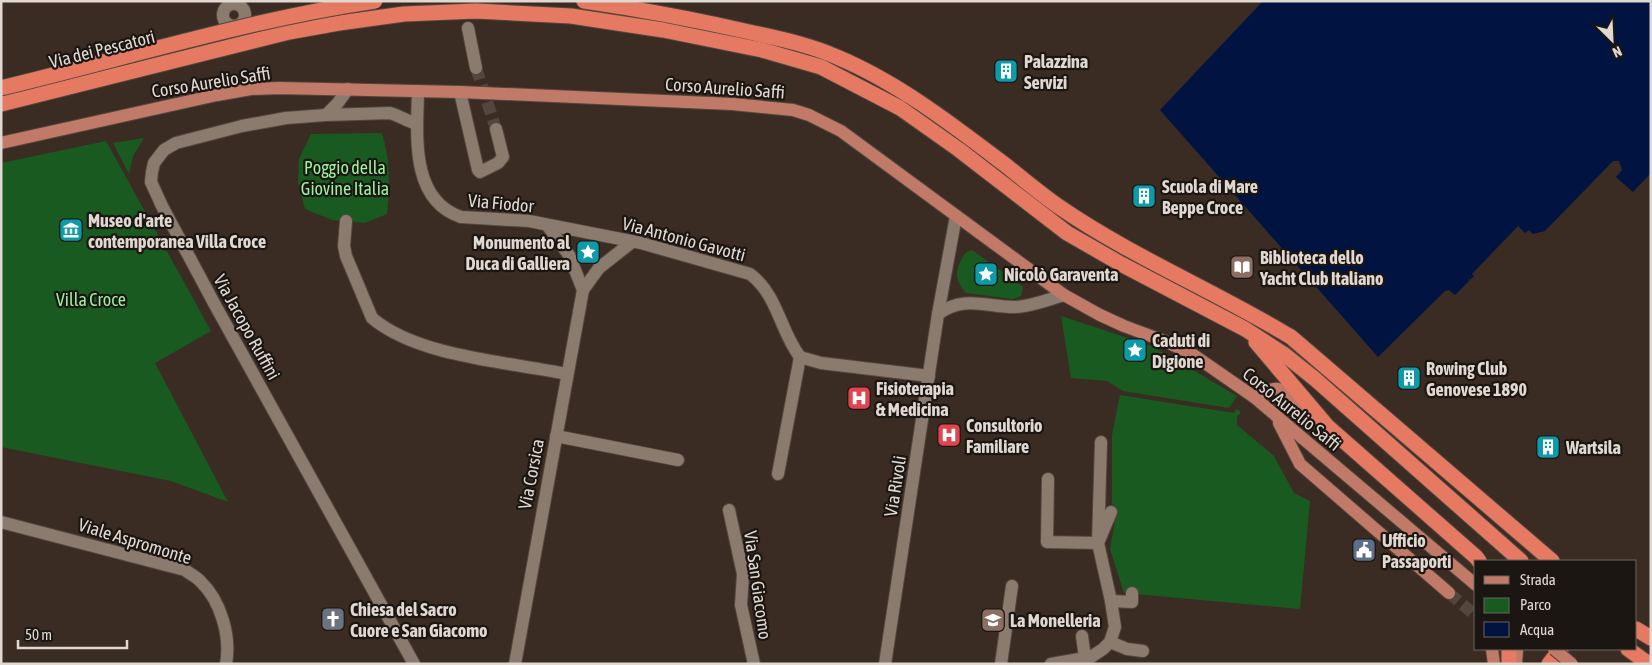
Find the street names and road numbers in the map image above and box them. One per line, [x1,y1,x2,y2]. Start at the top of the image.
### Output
street label: Via dei Pescatori [47,26,157,72]
street label: Corso Aurelio Saffi [150,62,272,102]
street label: Corso Aurelio Saffi [665,73,785,103]
street label: Via Fiodor [467,190,535,216]
street label: Via Antonio Gavotti [620,212,748,266]
street label: Via Jacopo Ruffini [209,271,285,383]
street label: Corso Aurelio Saffi [1239,363,1345,455]
street label: Via Corsica [514,437,548,511]
street label: Via Rivoli [880,454,910,518]
street label: Viale Aspromonte [76,514,194,568]
street label: Via San Giacomo [740,529,776,641]

